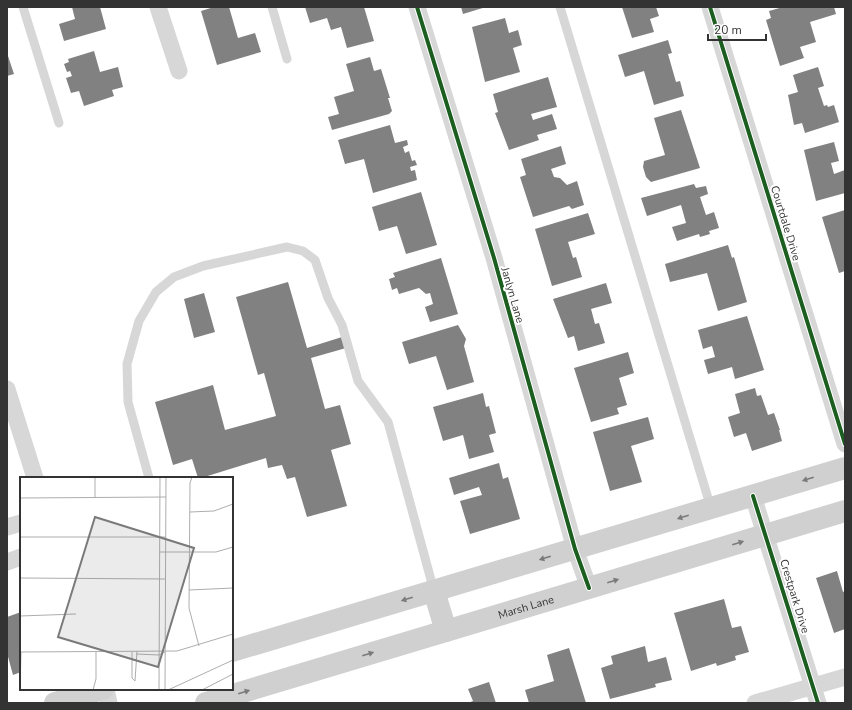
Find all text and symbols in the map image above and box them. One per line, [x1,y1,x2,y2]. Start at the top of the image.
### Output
scale bar [708,16,766,42]
text: 20 m [714,22,742,38]
street label: Courtdale Drive [767,184,804,263]
street label: Janlyn Lane [497,265,528,325]
one-way arrow [801,476,813,482]
inset map [20,477,233,690]
one-way arrow [677,514,689,520]
one-way arrow [732,540,744,546]
one-way arrow [539,555,551,561]
street label: Crestpark Drive [776,557,813,635]
one-way arrow [608,578,620,584]
street label: Marsh Lane [496,592,556,623]
one-way arrow [401,596,413,602]
one-way arrow [363,651,375,657]
one-way arrow [238,689,250,695]

